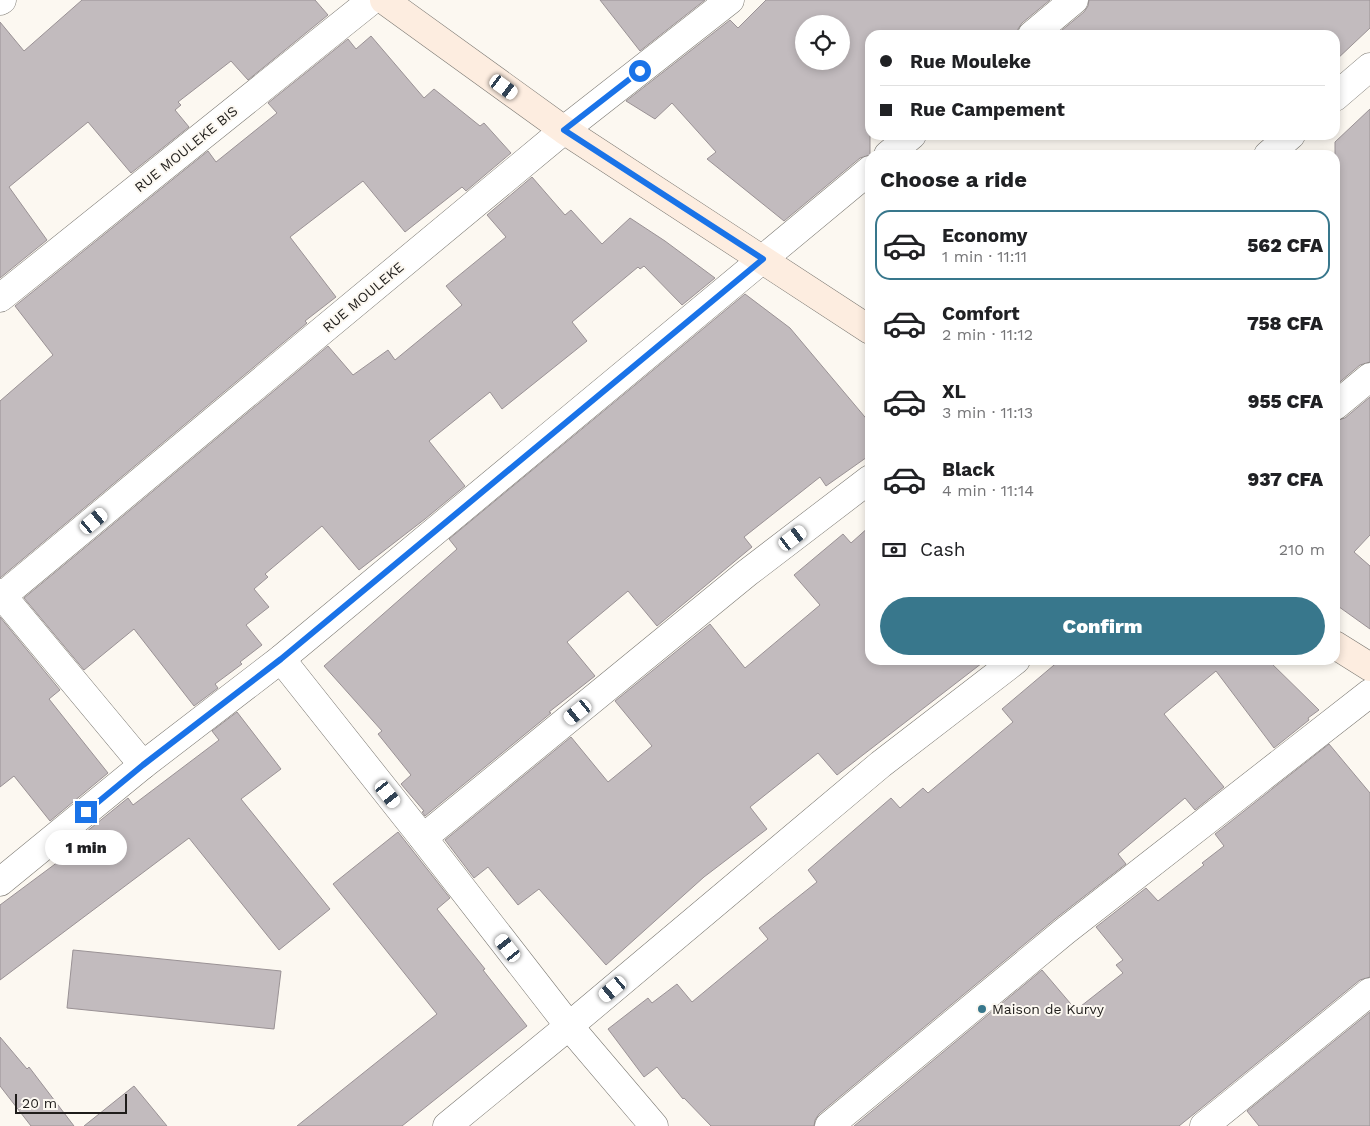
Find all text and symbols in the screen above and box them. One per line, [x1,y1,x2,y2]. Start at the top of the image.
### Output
map controls [795,15,850,70]
button: locate [795,15,850,70]
text: Rue Mouleke [910,50,1031,73]
route start [629,60,651,82]
car [487,72,520,102]
text: Rue Campement [910,98,1065,121]
street label: RUE MOULEKE BIS [131,103,241,195]
text: Choose a ride [880,167,1027,192]
icon: car [882,223,927,268]
text: Economy [942,224,1027,247]
text: 562 CFA [1247,234,1323,257]
text: 1 min · 11:11 [942,247,1027,266]
street label: RUE MOULEKE [319,258,407,335]
icon: car [882,301,927,346]
text: Comfort [942,302,1020,325]
text: 758 CFA [1247,312,1323,335]
text: 2 min · 11:12 [942,325,1033,344]
icon: car [882,379,927,424]
text: XL [942,380,966,403]
text: 955 CFA [1248,390,1323,413]
text: 3 min · 11:13 [942,403,1033,422]
icon: car [882,457,927,502]
text: Black [942,458,995,481]
text: 937 CFA [1248,468,1323,491]
text: 4 min · 11:14 [942,481,1034,500]
car [77,506,110,536]
car [776,523,809,553]
icon: cash [880,536,908,564]
text: Cash [920,538,966,561]
text: 210 m [1279,540,1325,559]
button: Confirm [880,597,1325,655]
car [561,697,594,727]
car [372,778,403,810]
route end [75,801,97,823]
callout: 1 min [45,830,127,864]
text: 1 min [65,838,107,857]
car [492,932,523,964]
car [596,974,629,1004]
place label: Maison de Kurvy [992,1001,1105,1017]
marker: Maison de Kurvy [976,1003,988,1015]
scale bar [15,1091,128,1114]
text: 20 m [22,1095,57,1111]

